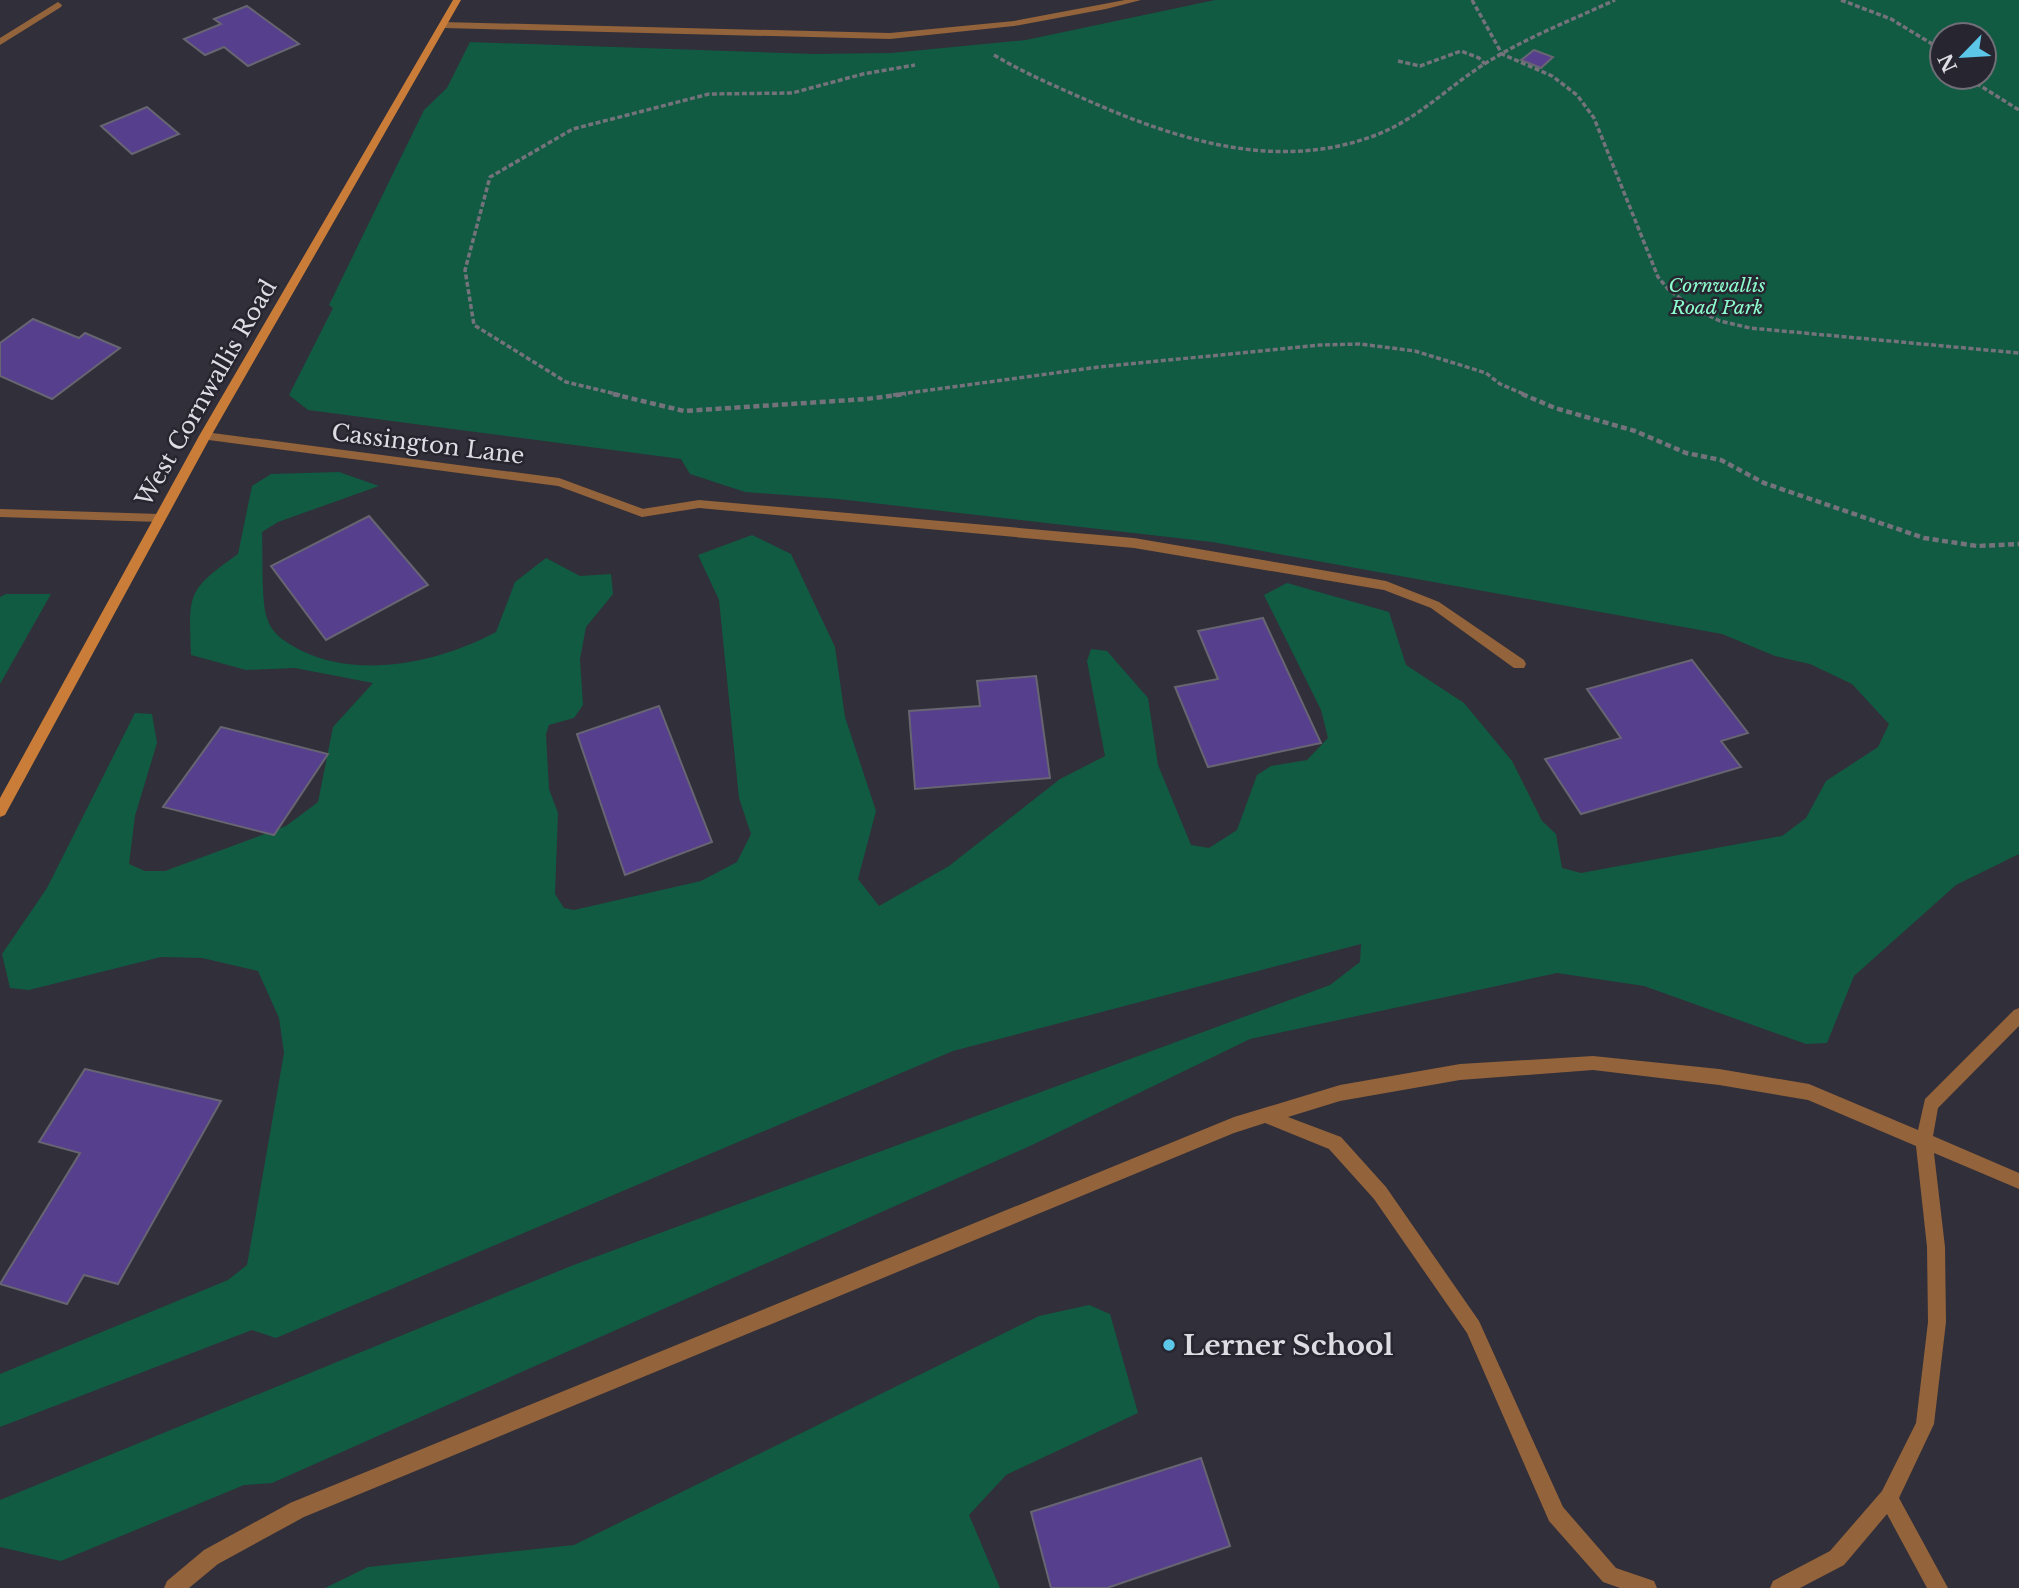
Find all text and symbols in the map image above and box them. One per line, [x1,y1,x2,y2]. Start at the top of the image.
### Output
north arrow [1928,21,1998,91]
text: N [1934,50,1962,76]
park label: Cornwallis Road Park [1669,274,1765,319]
street label: West Cornwallis Road [129,275,282,512]
street label: Cassington Lane [330,418,526,470]
place label: Lerner School [1183,1328,1393,1363]
marker: Lerner School [1161,1337,1177,1353]

